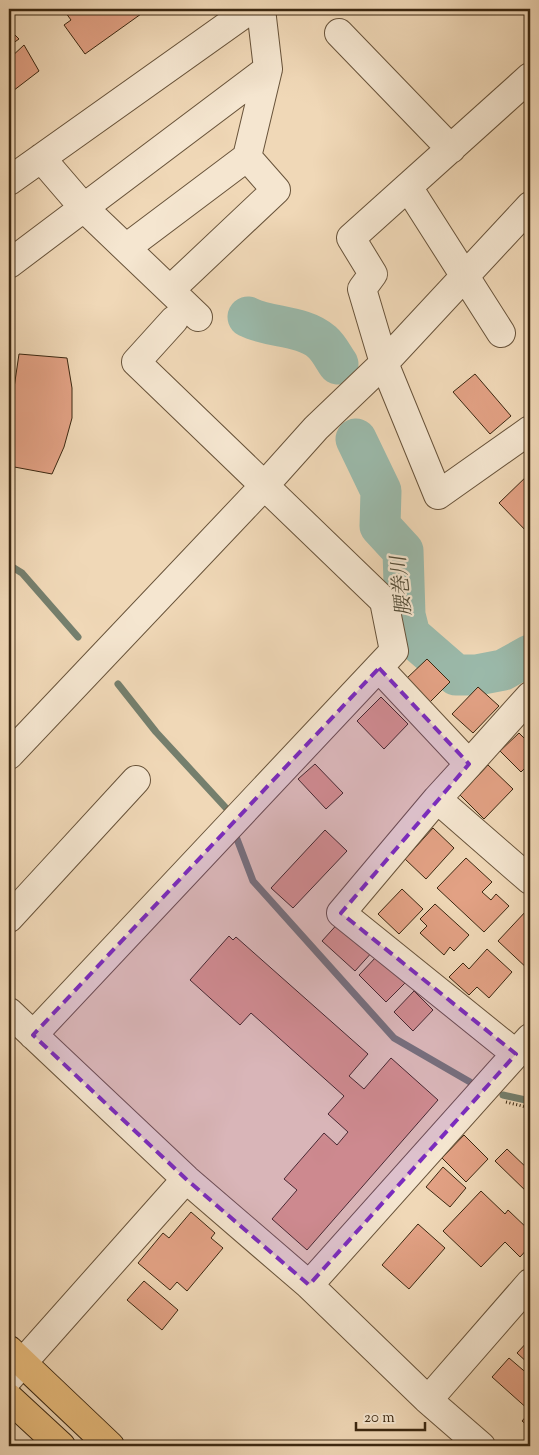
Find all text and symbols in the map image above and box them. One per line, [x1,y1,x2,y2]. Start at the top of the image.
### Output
water label: 腰巻川 [385,553,421,617]
scale bar [356,1400,425,1432]
text: 20 m [364,1408,395,1429]

